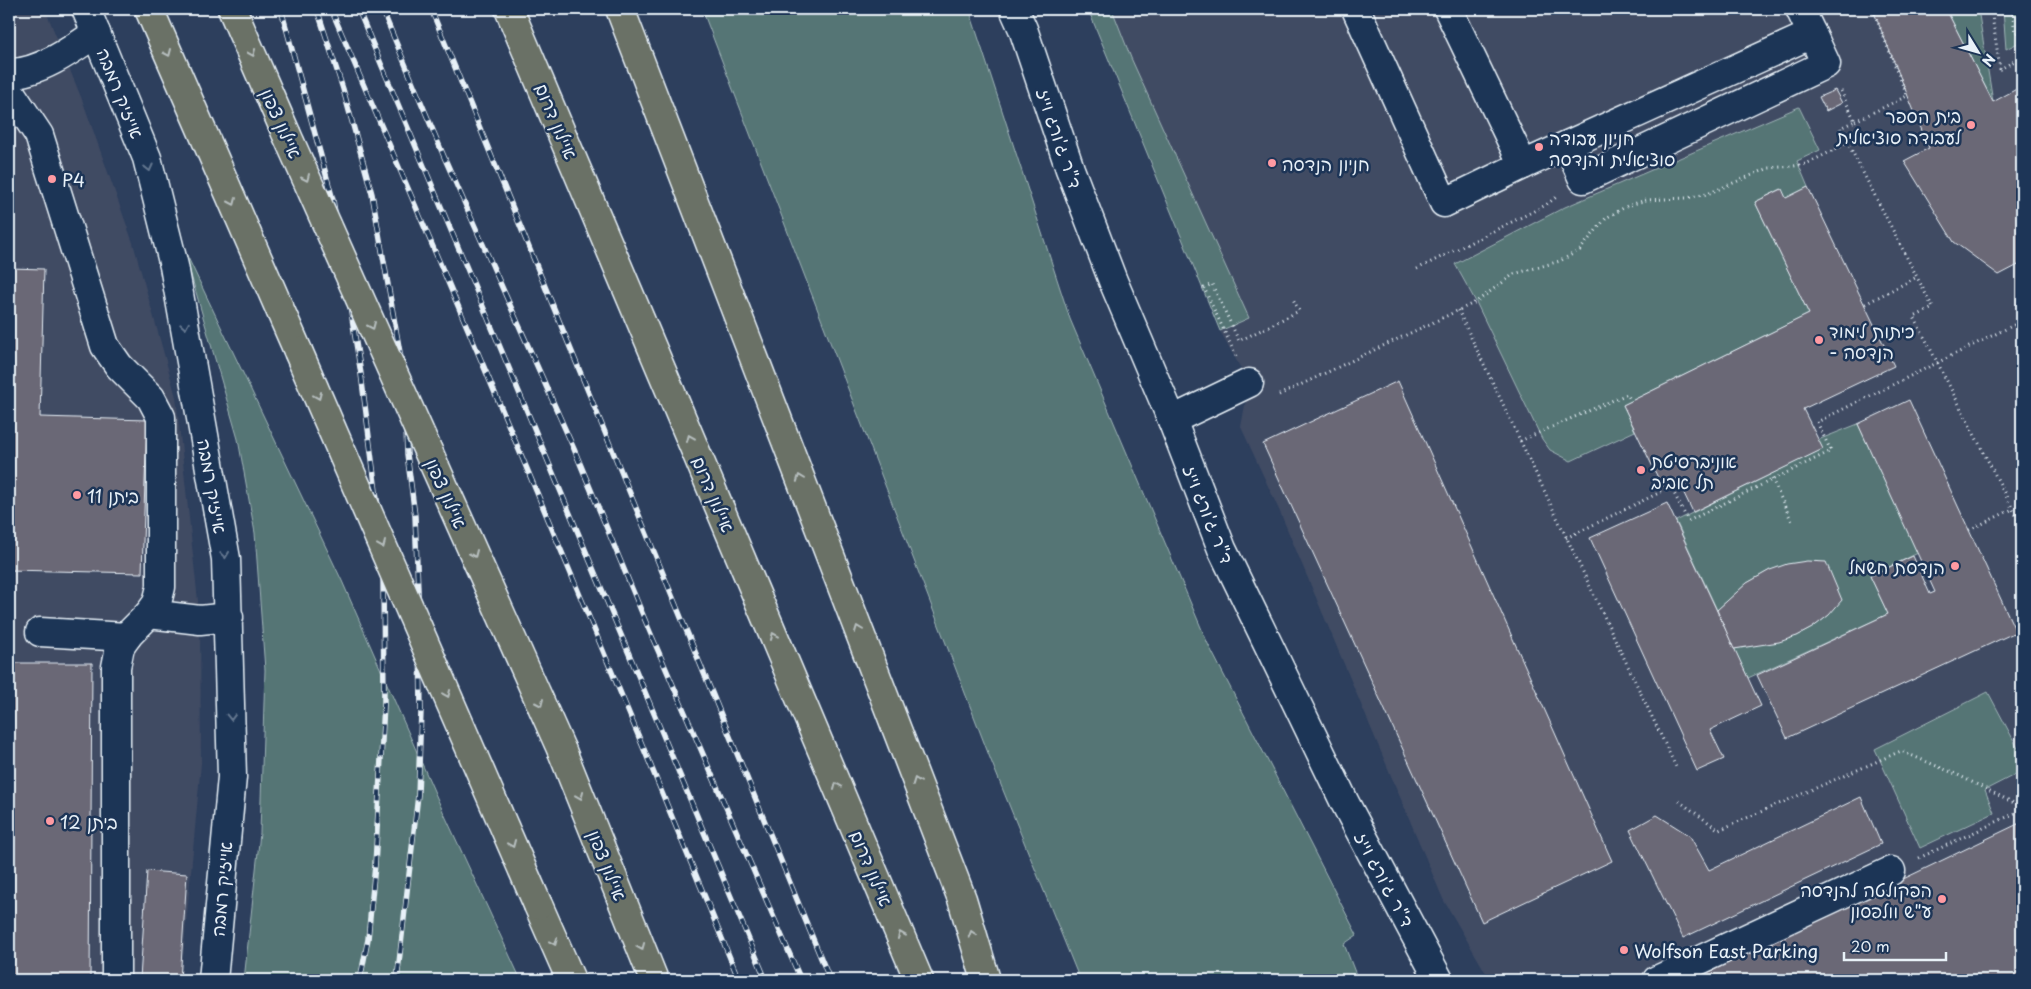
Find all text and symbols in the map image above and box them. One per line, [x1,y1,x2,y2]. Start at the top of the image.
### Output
north arrow [1954,28,2004,78]
street label: אייזיק רמבה [91,44,151,142]
one-way arrow [162,48,173,57]
one-way arrow [245,48,256,57]
text: N [1977,49,2001,71]
street label: איילון דרום [529,79,585,163]
street label: איילון צפון [255,84,309,162]
street label: ד"ר ג'ורג וייז [1030,84,1090,192]
place label: בית הספר לעבודה סוציאלית [1836,102,1962,150]
marker: בית הספר לעבודה סוציאלית [1965,119,1977,131]
place label: חניון עבודה סוציאלית והנדסה [1549,124,1675,172]
marker: חניון עבודה סוציאלית והנדסה [1533,141,1545,153]
place label: חניון הנדסה [1282,150,1370,177]
marker: חניון הנדסה [1266,157,1278,169]
one-way arrow [143,163,154,172]
place label: P4 [62,166,85,193]
marker: P4 [46,173,58,185]
one-way arrow [300,173,311,182]
one-way arrow [227,197,238,206]
place label: כיתות לימוד - הנדסה [1829,317,1915,365]
one-way arrow [366,321,377,330]
one-way arrow [179,322,189,330]
marker: כיתות לימוד - הנדסה [1813,334,1825,346]
one-way arrow [311,391,322,400]
one-way arrow [686,434,697,443]
street label: אייזיק רמבה [191,437,235,535]
place label: אוניברסיטת תל אביב [1650,447,1737,495]
street label: איילון דרום [686,452,742,536]
street label: איילון צפון [420,454,474,532]
street label: ד"ר ג'ורג וייז [1177,460,1241,568]
marker: אוניברסיטת תל אביב [1635,464,1647,476]
one-way arrow [796,474,806,482]
place label: ביתן 11 [87,482,139,509]
marker: ביתן 11 [71,489,83,501]
one-way arrow [376,540,387,549]
one-way arrow [468,549,479,558]
one-way arrow [219,551,229,559]
place label: הנדסת חשמל [1848,553,1945,580]
marker: הנדסת חשמל [1949,560,1961,572]
one-way arrow [854,625,864,634]
one-way arrow [770,632,780,641]
one-way arrow [441,689,451,698]
one-way arrow [534,698,545,707]
one-way arrow [225,714,236,722]
one-way arrow [912,777,923,786]
one-way arrow [833,782,844,791]
one-way arrow [575,792,585,800]
place label: ביתן 12 [60,808,118,835]
marker: ביתן 12 [44,815,56,827]
street label: איילון צפון [582,826,634,904]
street label: איילון דרום [844,826,900,910]
street label: ד"ר ג'ורג וייז [1349,826,1421,932]
one-way arrow [506,839,516,847]
street label: אייזיק רמבה [203,840,239,938]
place label: הפקולטה להנדסה ע"ש וולפסון [1800,876,1932,924]
marker: הפקולטה להנדסה ע"ש וולפסון [1936,893,1948,905]
scale bar [1844,929,1946,961]
one-way arrow [968,930,978,938]
one-way arrow [896,931,907,940]
text: 20 m [1851,934,1890,957]
one-way arrow [548,937,559,946]
place label: Wolfson East Parking [1634,937,1818,964]
one-way arrow [635,942,645,951]
marker: Wolfson East Parking [1618,944,1630,956]

